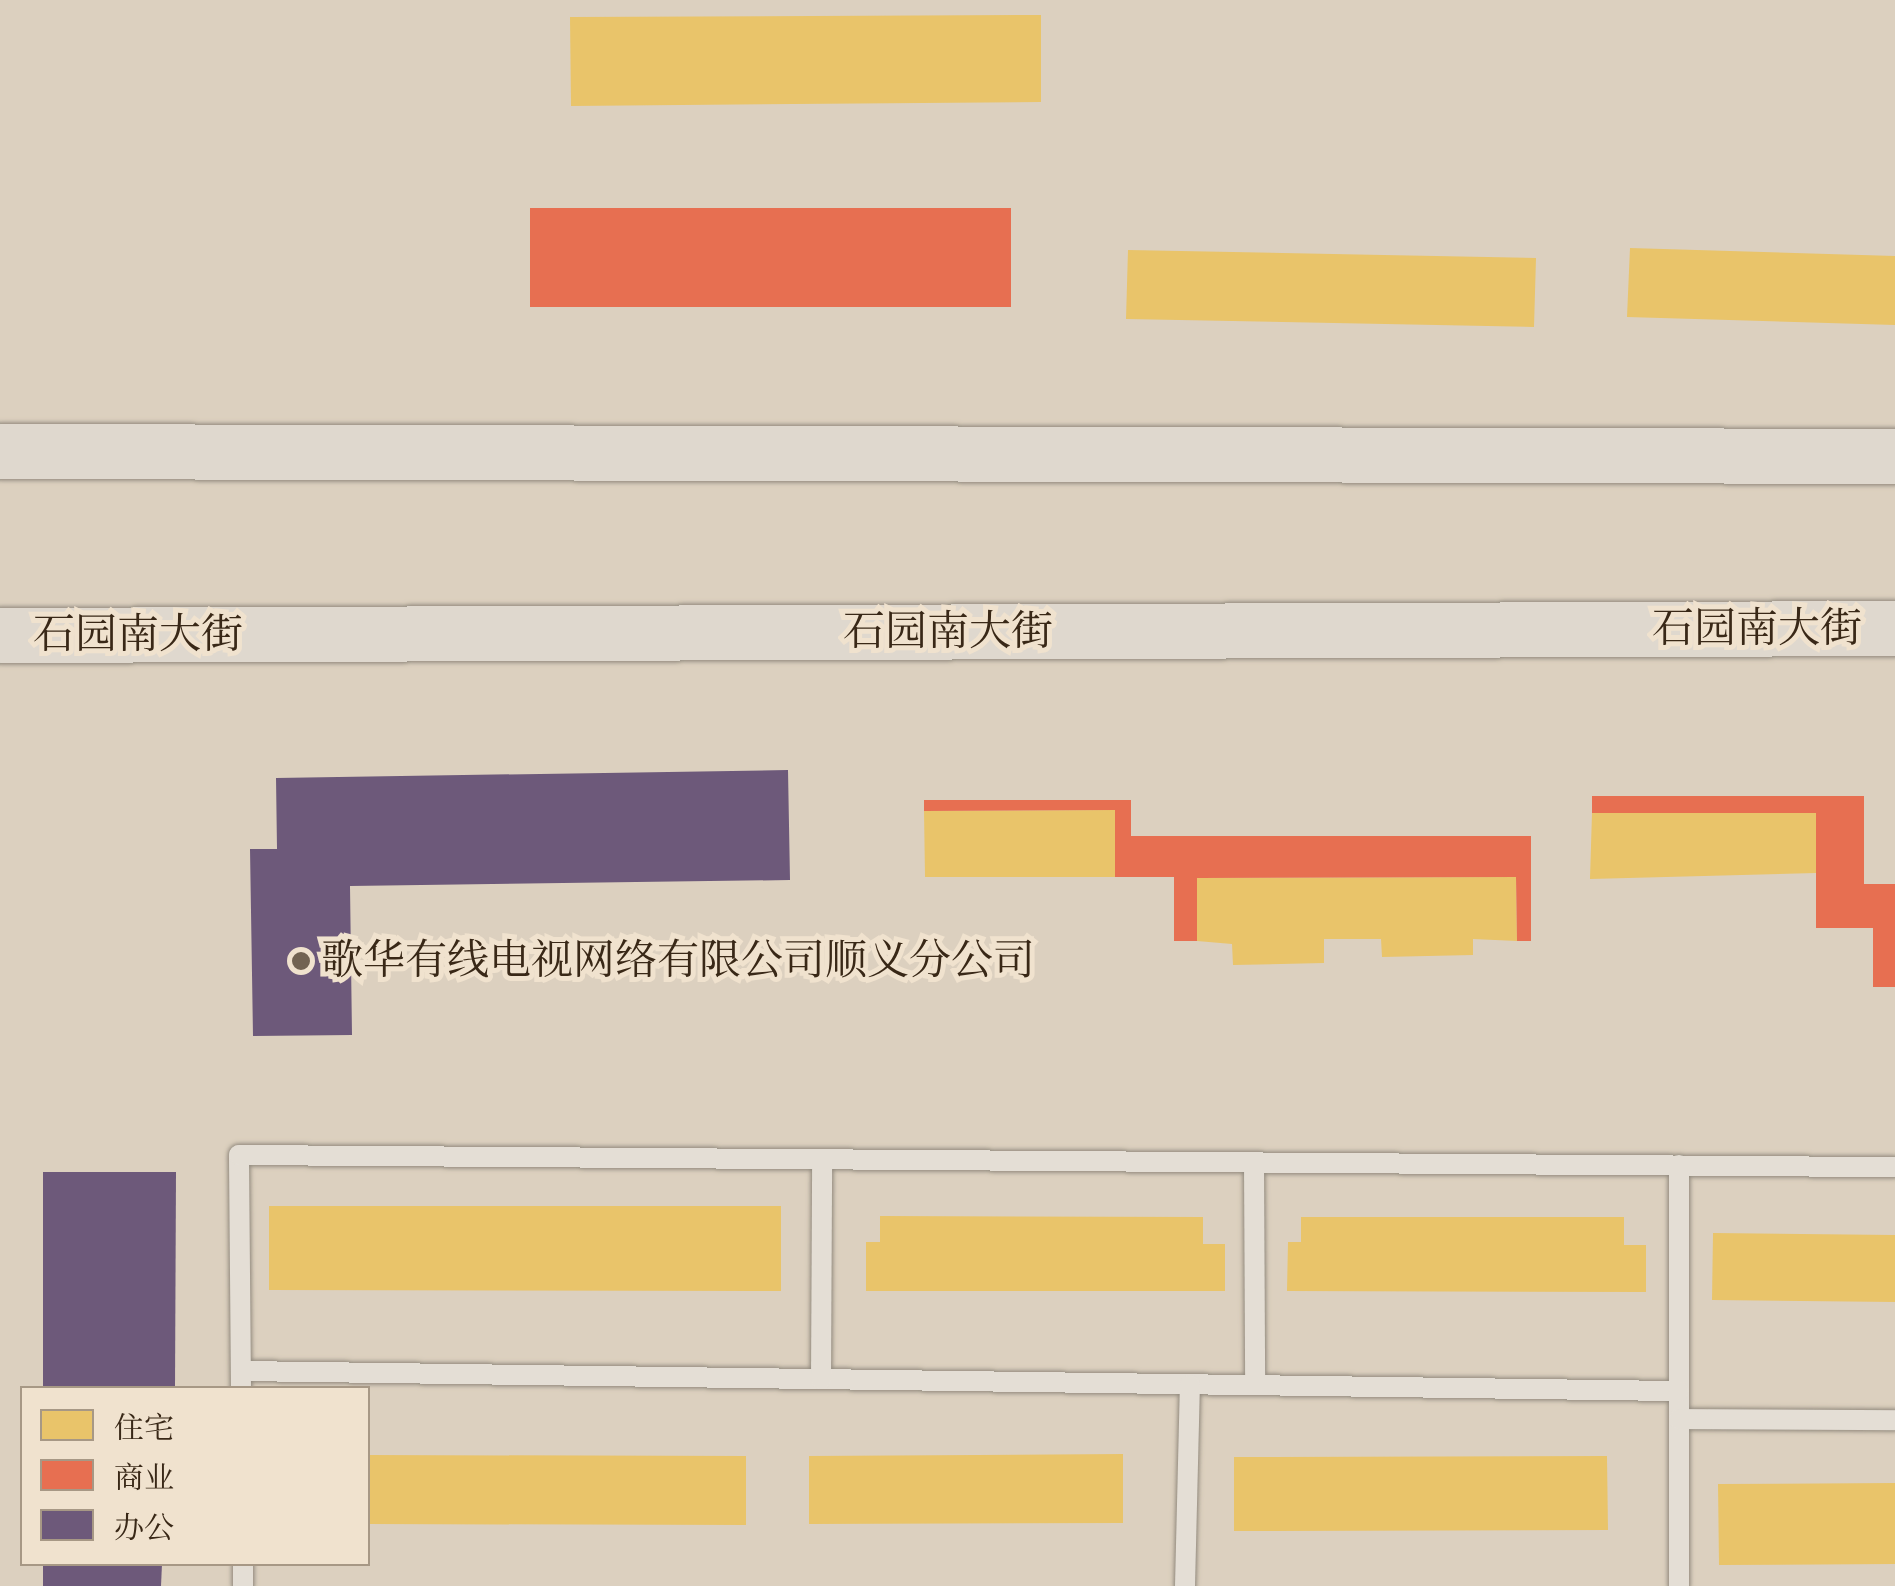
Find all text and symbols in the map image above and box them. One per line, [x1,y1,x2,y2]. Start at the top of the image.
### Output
street label: 石园南大街 [1652,604,1862,654]
street label: 石园南大街 [843,607,1053,657]
street label: 石园南大街 [33,610,243,660]
place label: 歌华有线电视网络有限公司顺义分公司 [321,936,1035,986]
marker: 歌华有线电视网络有限公司顺义分公司 [290,950,312,972]
legend [20,1386,370,1566]
text: 住宅 [114,1410,174,1447]
text: 商业 [114,1460,174,1497]
text: 办公 [114,1510,174,1547]

